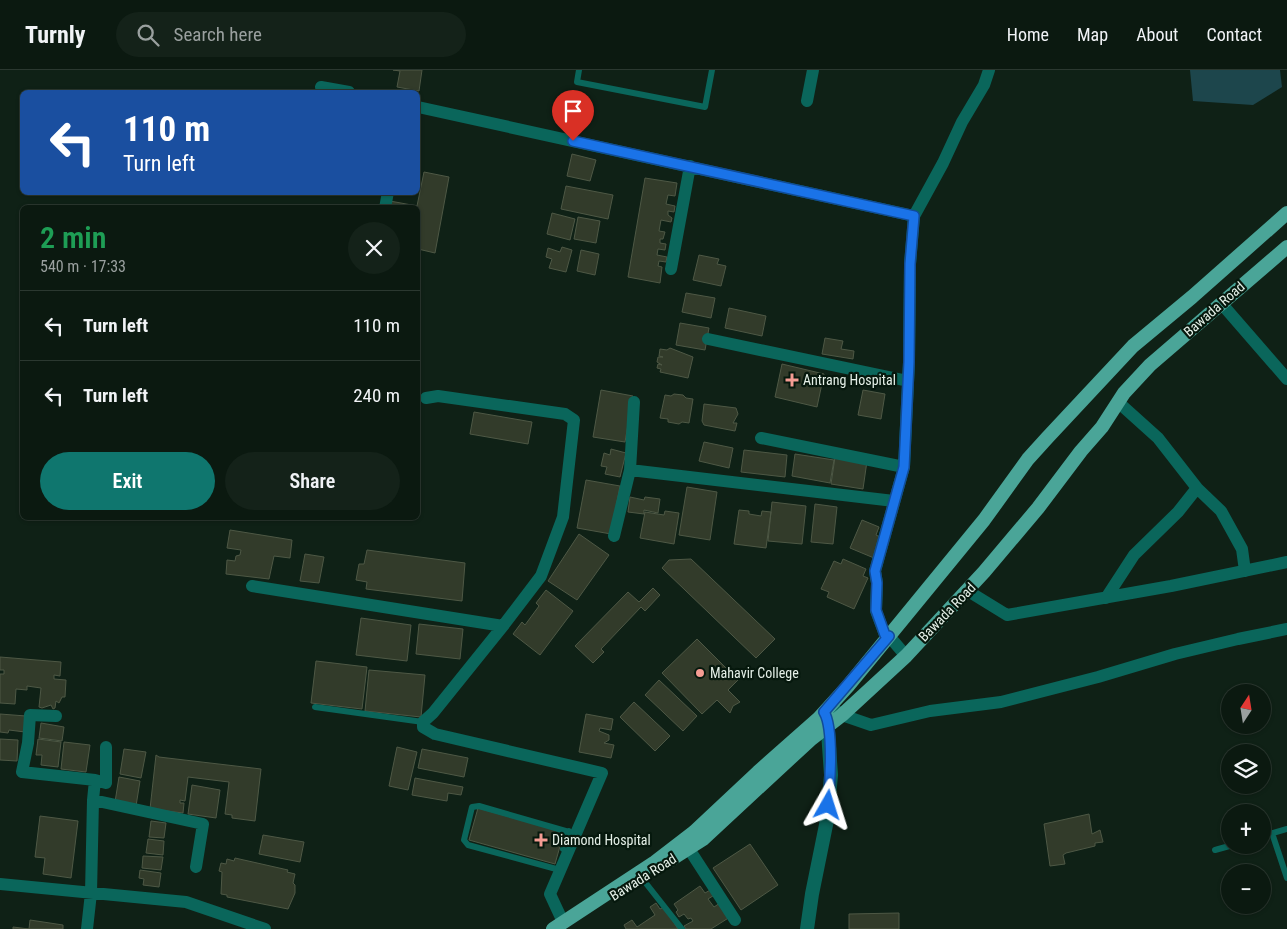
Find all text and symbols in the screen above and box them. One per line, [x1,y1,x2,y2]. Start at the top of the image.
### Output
search box [116,12,466,57]
text: Turnly [25,21,86,49]
icon: search [134,21,162,49]
text: Search here [174,23,262,46]
text: Home [1007,24,1049,45]
text: Map [1077,24,1108,45]
text: About [1136,24,1178,45]
text: Contact [1206,24,1262,45]
pin [552,90,594,141]
icon: arrive [559,97,587,125]
text: 110 m [123,109,210,150]
icon: left [40,110,105,175]
text: Turn left [123,151,195,176]
text: 2 min [40,220,106,255]
button: close [348,222,400,274]
text: 540 m · 17:33 [40,257,126,276]
street label: Bawada Road [1180,278,1248,340]
icon: left [40,312,68,340]
text: Turn left [83,314,148,337]
text: 110 m [353,314,400,337]
place label: Antrang Hospital [803,372,896,388]
marker: Antrang Hospital [785,373,799,387]
icon: left [40,382,68,410]
text: Turn left [83,384,148,407]
text: 240 m [353,384,400,407]
button: Exit [40,452,215,510]
button: Share [225,452,400,510]
street label: Bawada Road [915,579,979,645]
place label: Mahavir College [710,665,799,681]
marker: Mahavir College [694,667,706,679]
north arrow [1221,684,1271,734]
map controls [1221,684,1271,914]
button: layers [1221,744,1271,794]
position arrow [801,778,853,830]
button: + [1221,804,1271,854]
place label: Diamond Hospital [552,832,651,848]
marker: Diamond Hospital [534,833,548,847]
street label: Bawada Road [607,850,679,904]
button: − [1221,864,1271,914]

